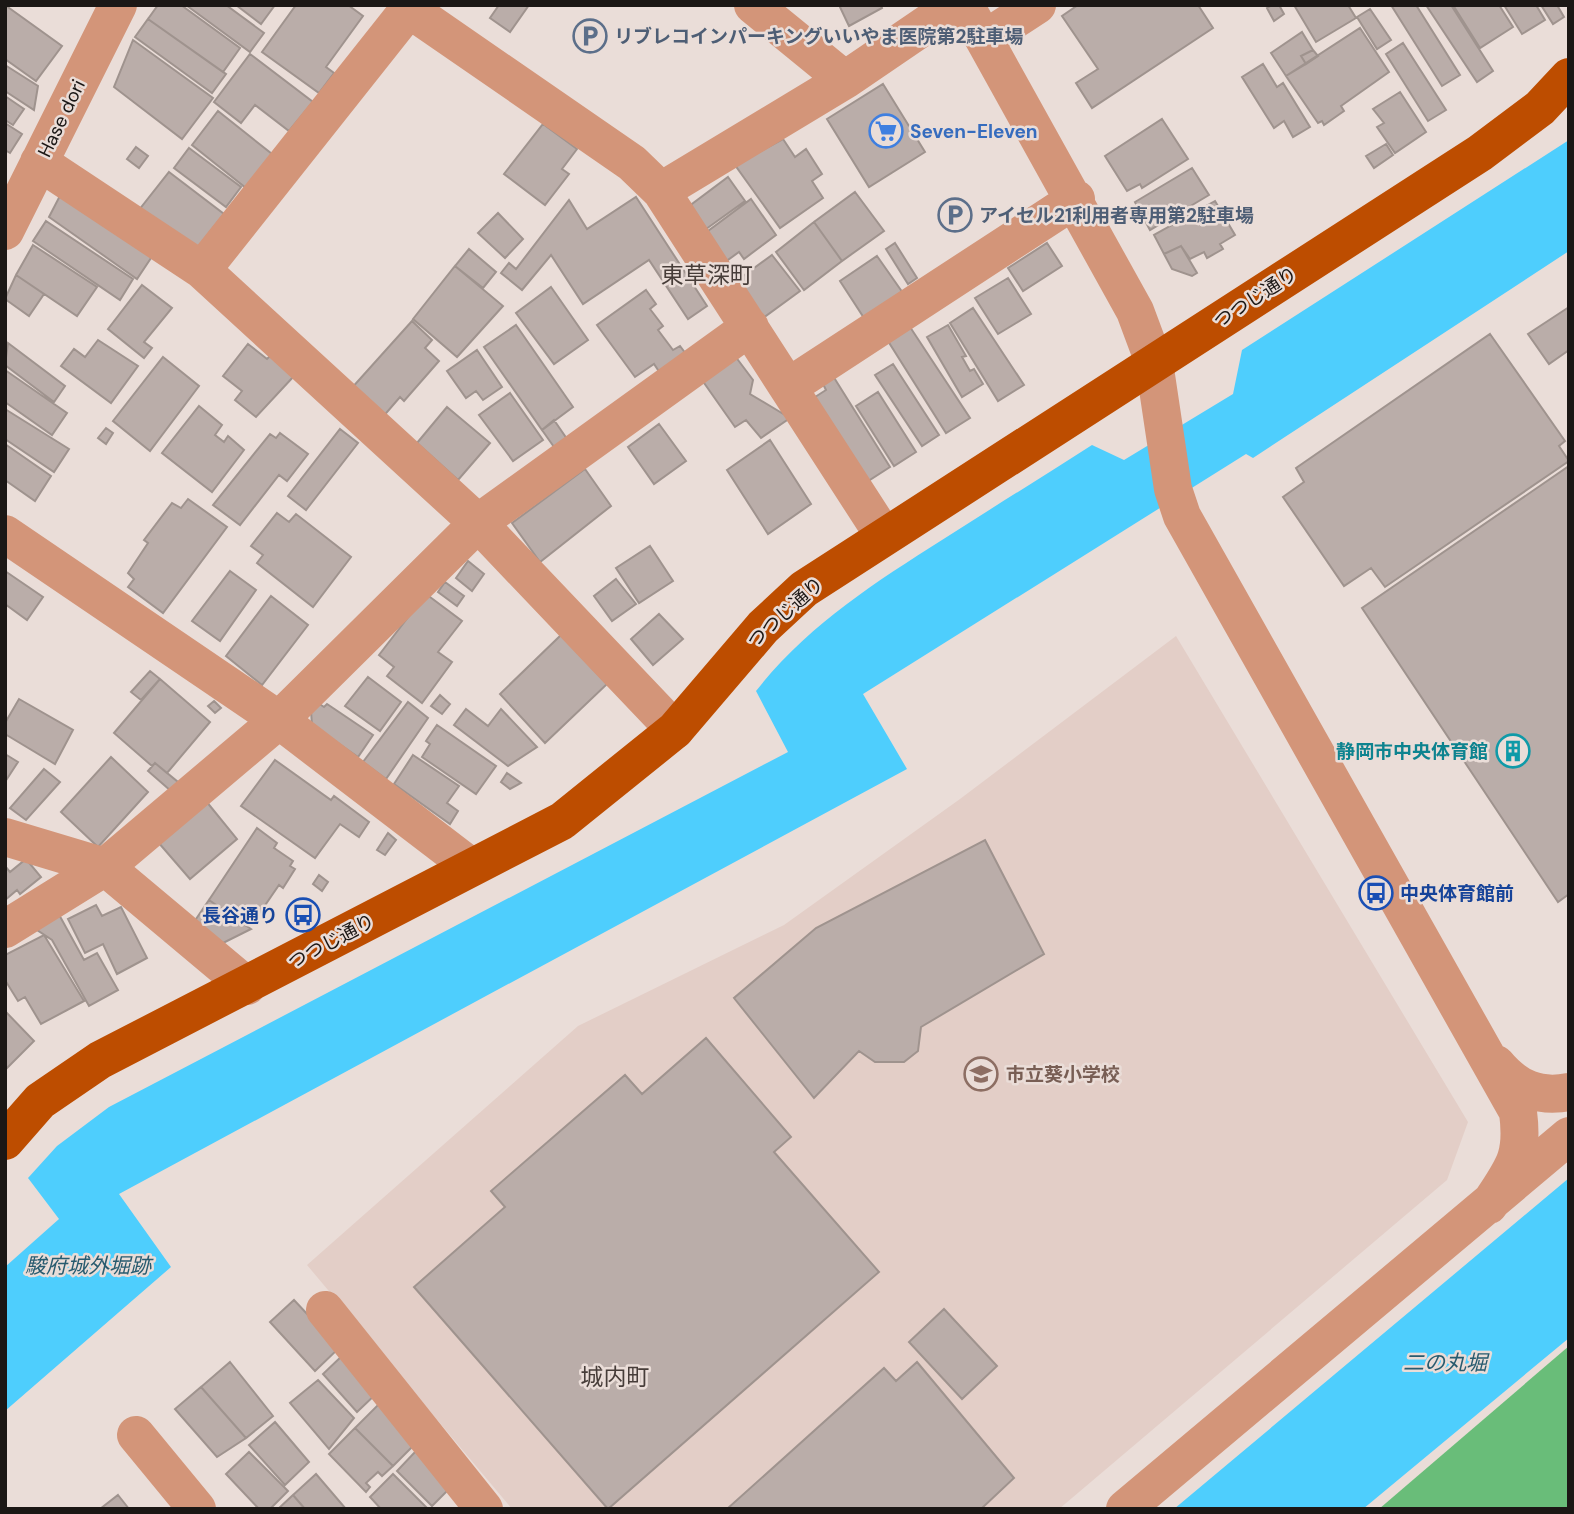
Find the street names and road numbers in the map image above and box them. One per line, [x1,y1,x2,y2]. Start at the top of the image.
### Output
street label: Hase dori [32,75,91,161]
street label: つつじ通り [1209,261,1302,334]
street label: つつじ通り [742,571,829,653]
street label: つつじ通り [283,908,379,975]

